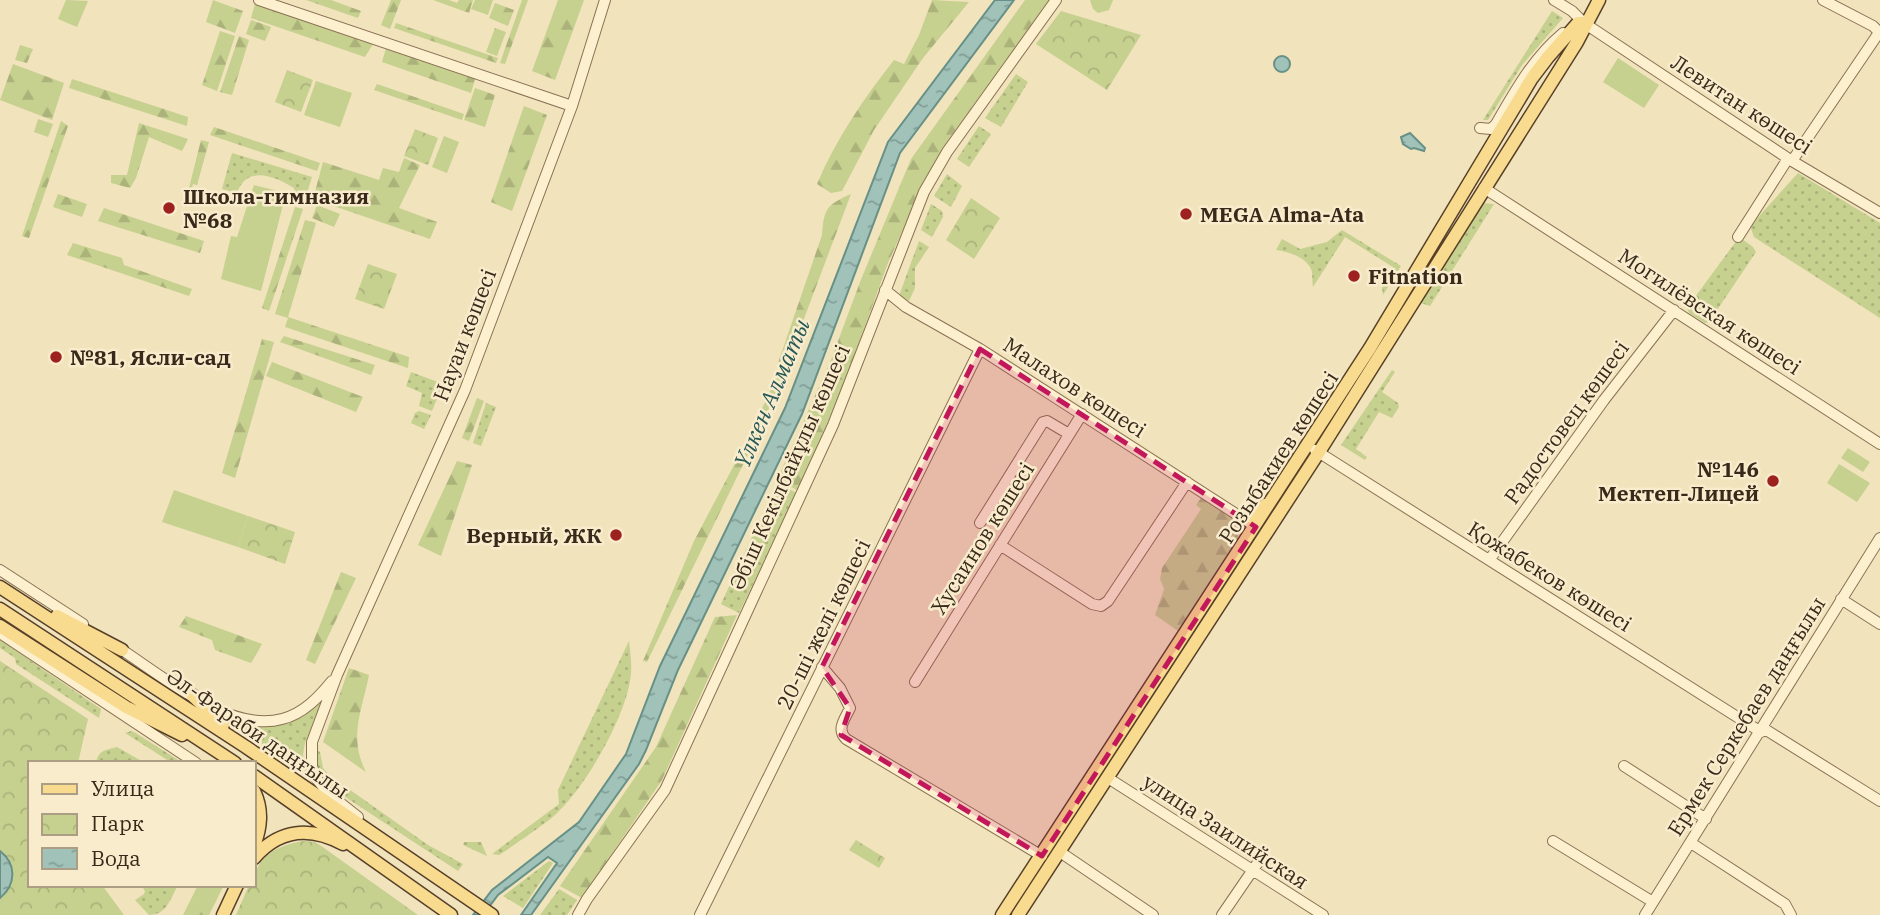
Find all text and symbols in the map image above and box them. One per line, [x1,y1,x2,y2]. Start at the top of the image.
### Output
street label: Левитан көшесі [1666,48,1818,160]
place label: Школа-гимназия №68 [183,182,369,234]
marker: Школа-гимназия №68 [161,200,177,216]
place label: MEGA Alma-Ata [1200,200,1364,228]
marker: MEGA Alma-Ata [1178,206,1194,222]
street label: Могилёвская көшесі [1613,241,1807,381]
place label: Fitnation [1368,262,1463,290]
street label: Науаи көшесі [426,265,502,405]
marker: Fitnation [1346,268,1362,284]
water label: Үлкен Алматы [726,314,816,472]
street label: Малахов көшесі [998,330,1152,444]
street label: Радостовец көшесі [1497,335,1635,509]
street label: Әбіш Кекілбайұлы көшесі [722,340,856,594]
place label: №81, Ясли-сад [70,343,231,371]
marker: №81, Ясли-сад [48,349,64,365]
street label: Розыбакиев көшесі [1212,366,1344,548]
place label: №146 Мектеп-Лицей [1598,455,1759,507]
street label: Хусаинов көшесі [924,457,1040,619]
marker: №146 Мектеп-Лицей [1765,473,1781,489]
street label: Қожабеков көшесі [1463,514,1637,638]
place label: Верный, ЖК [466,521,602,549]
marker: Верный, ЖК [608,527,624,543]
street label: 20-ші желі көшесі [770,534,876,714]
street label: Ермек Серкебаев даңғылы [1661,591,1831,841]
street label: Әл-Фараби даңғылы [161,661,355,805]
legend [28,761,256,887]
street label: улица Заилийская [1138,767,1314,895]
text: Улица [91,774,155,802]
text: Парк [91,809,144,837]
text: Вода [91,844,141,872]

